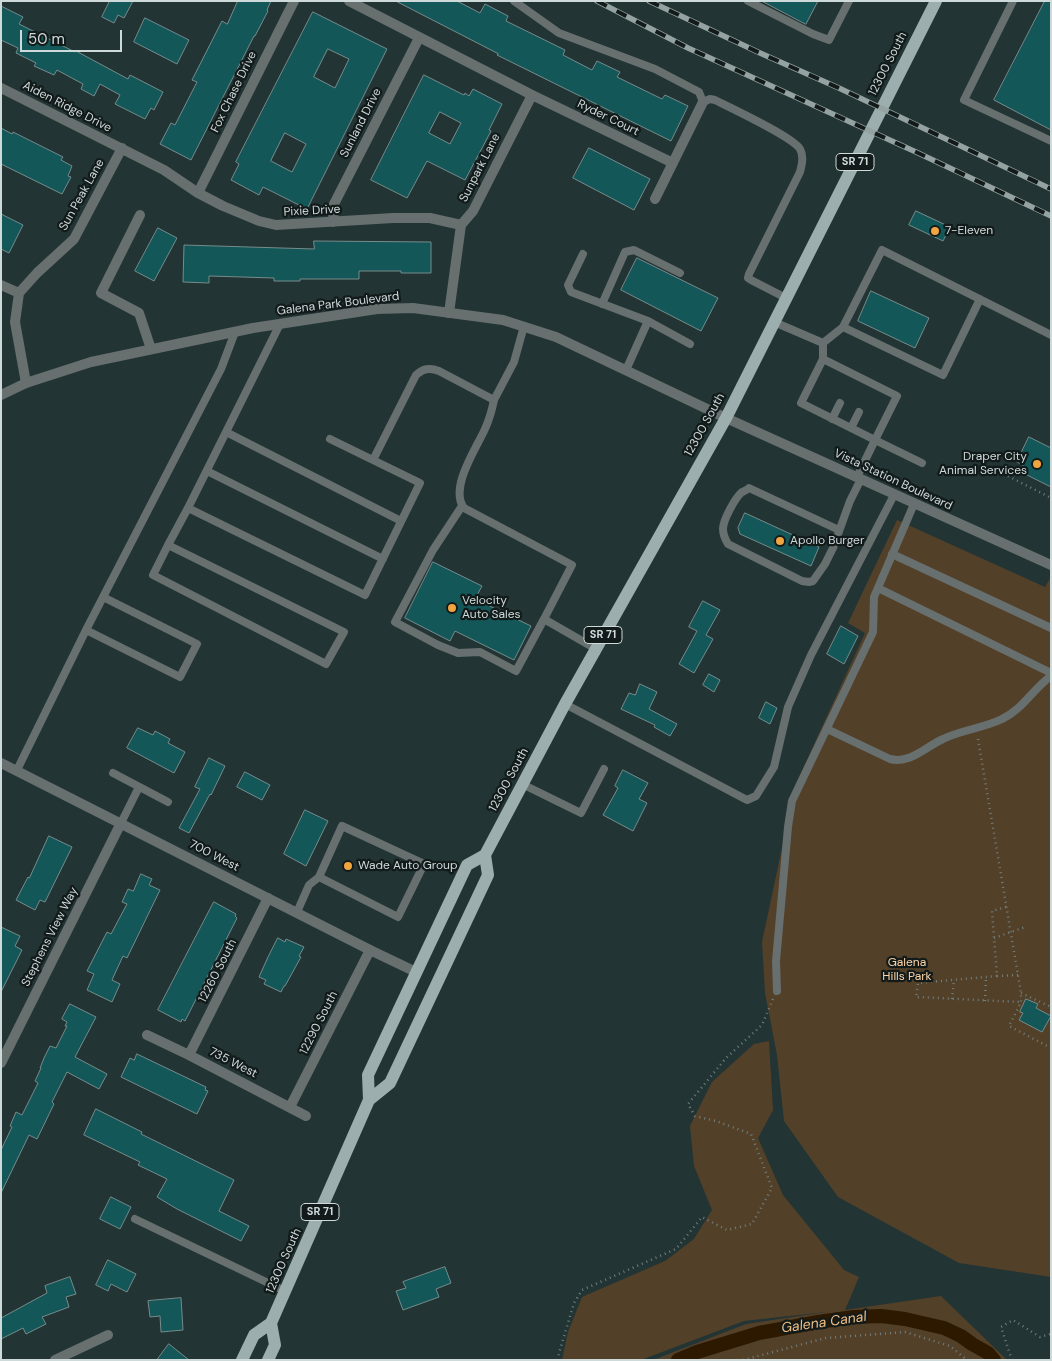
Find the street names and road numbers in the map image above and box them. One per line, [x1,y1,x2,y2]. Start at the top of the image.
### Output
street label: 12300 South [866,30,910,98]
street label: Fox Chase Drive [208,49,260,135]
street label: Aiden Ridge Drive [20,78,114,136]
street label: Sunland Drive [337,86,385,160]
street label: Ryder Court [575,97,641,139]
street label: Sunpark Lane [457,131,503,205]
road number: SR 71 [836,154,874,170]
street label: Sun Peak Lane [56,157,108,233]
street label: Pixie Drive [283,202,341,220]
street label: Galena Park Boulevard [276,289,400,319]
street label: 12300 South [682,391,728,459]
street label: Vista Station Boulevard [832,446,954,514]
road number: SR 71 [584,626,622,644]
street label: 12300 South [486,746,532,814]
street label: 700 West [187,837,241,875]
street label: Stephens View Way [19,885,81,989]
street label: 12260 South [196,937,240,1005]
street label: 12290 South [297,989,341,1057]
street label: 735 West [207,1045,259,1081]
road number: SR 71 [301,1204,339,1220]
street label: 12300 South [263,1226,305,1296]

